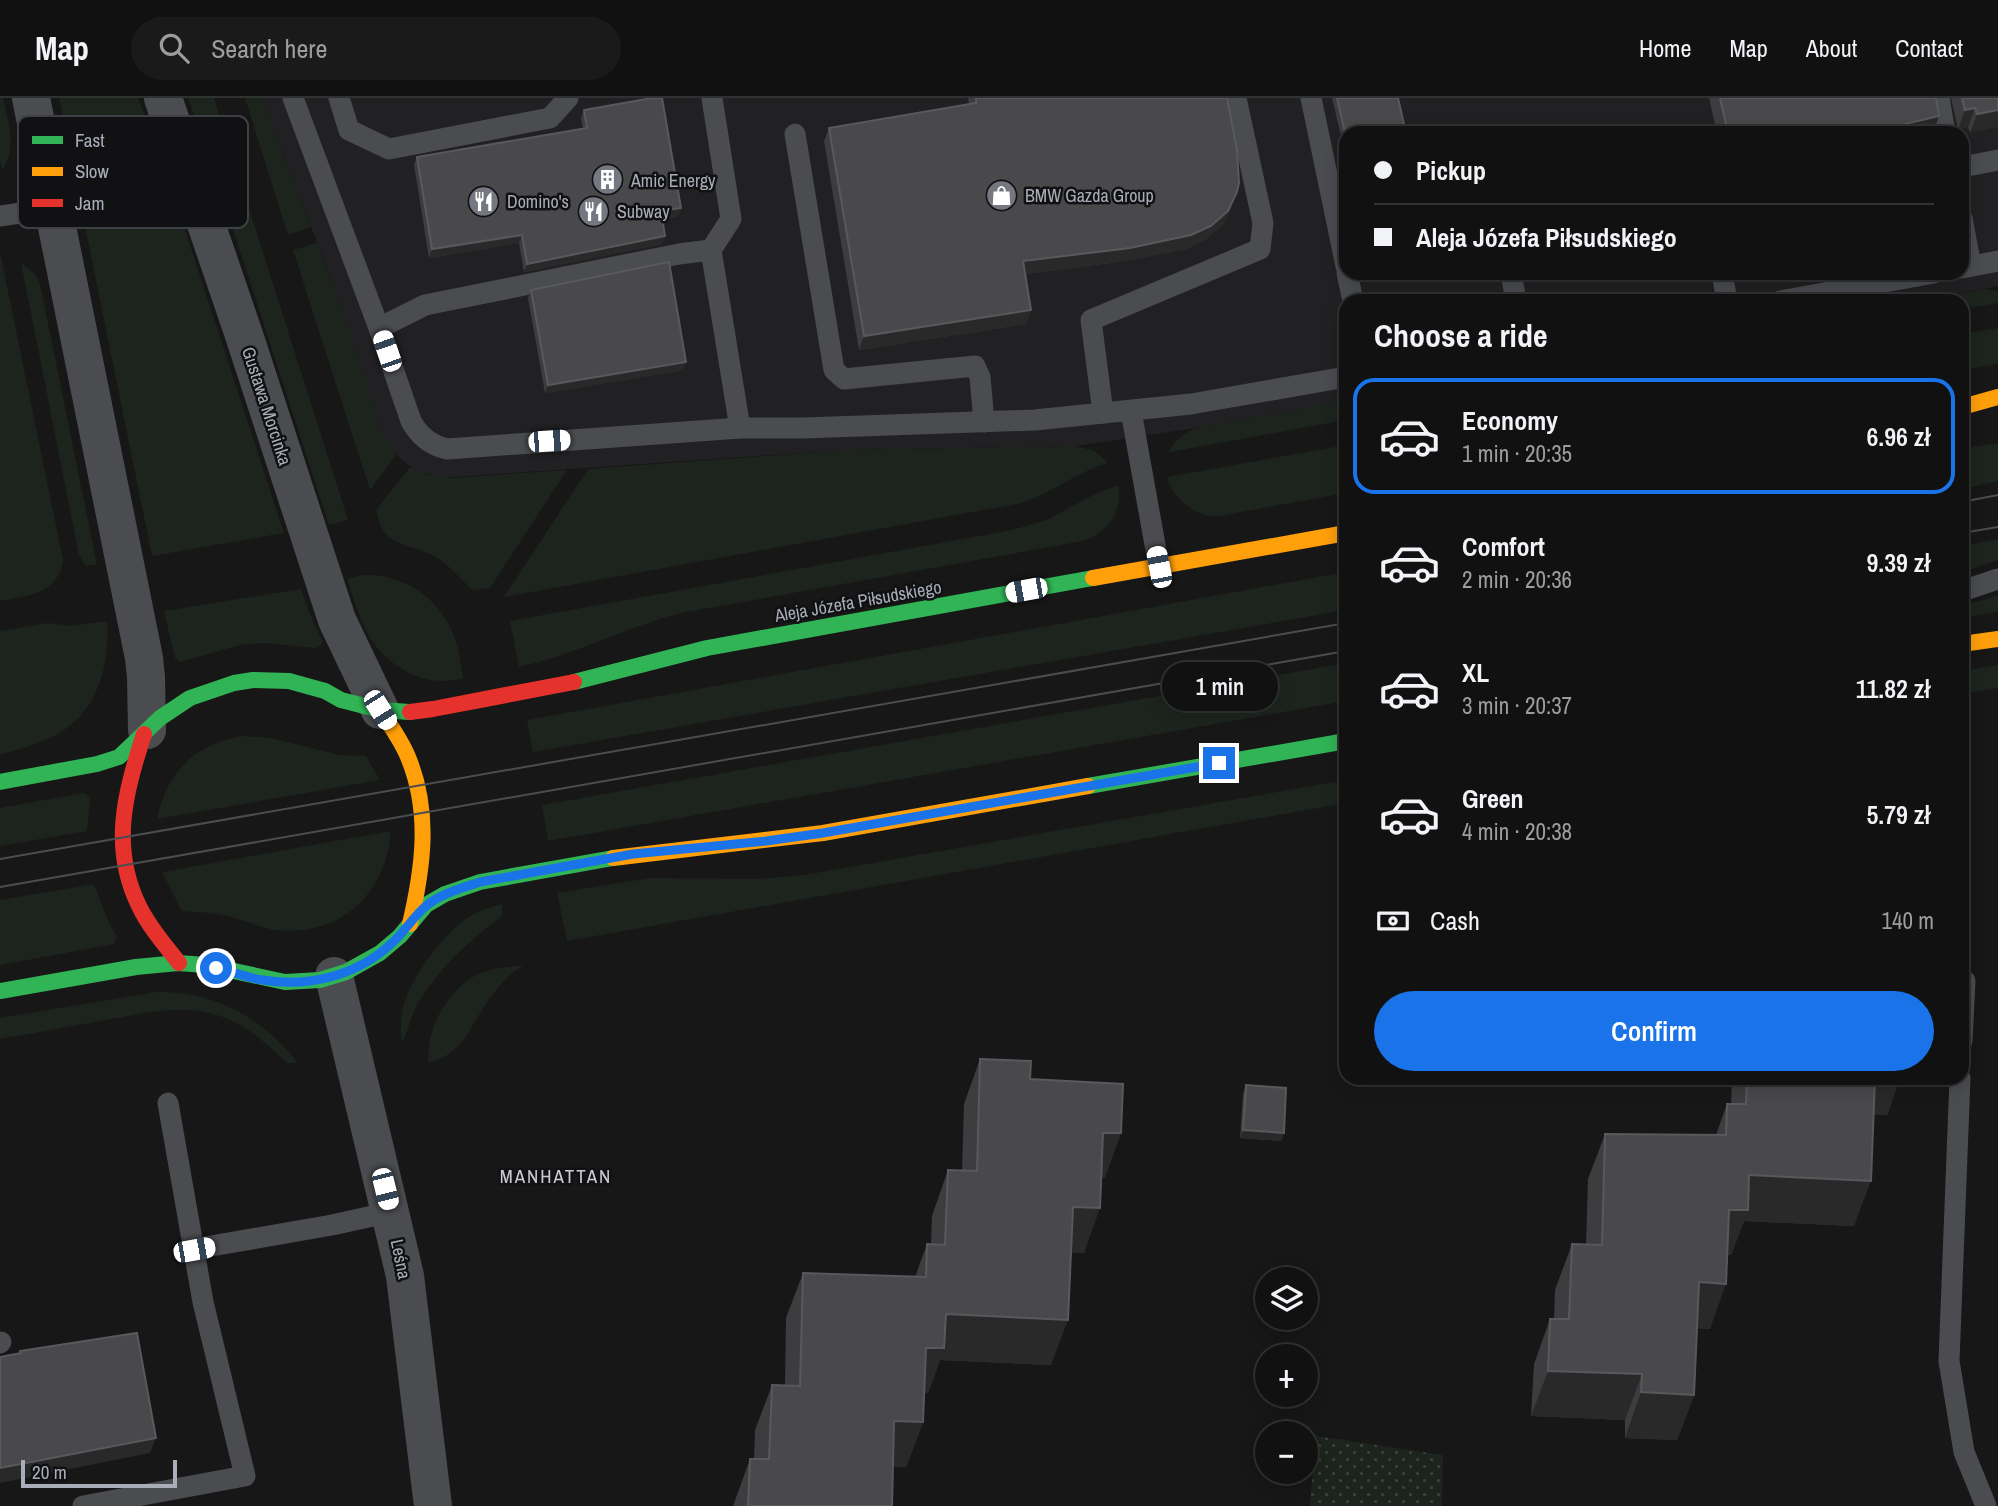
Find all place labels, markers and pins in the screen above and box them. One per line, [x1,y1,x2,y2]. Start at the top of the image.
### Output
building icon: Amic Energy [591,163,625,197]
place label: Amic Energy [630,168,716,193]
shop icon: BMW Gazda Group [985,178,1019,212]
place label: BMW Gazda Group [1025,183,1154,208]
restaurant icon: Domino's [467,184,501,218]
place label: Domino's [507,189,569,214]
restaurant icon: Subway [577,194,611,228]
place label: Subway [617,199,670,224]

